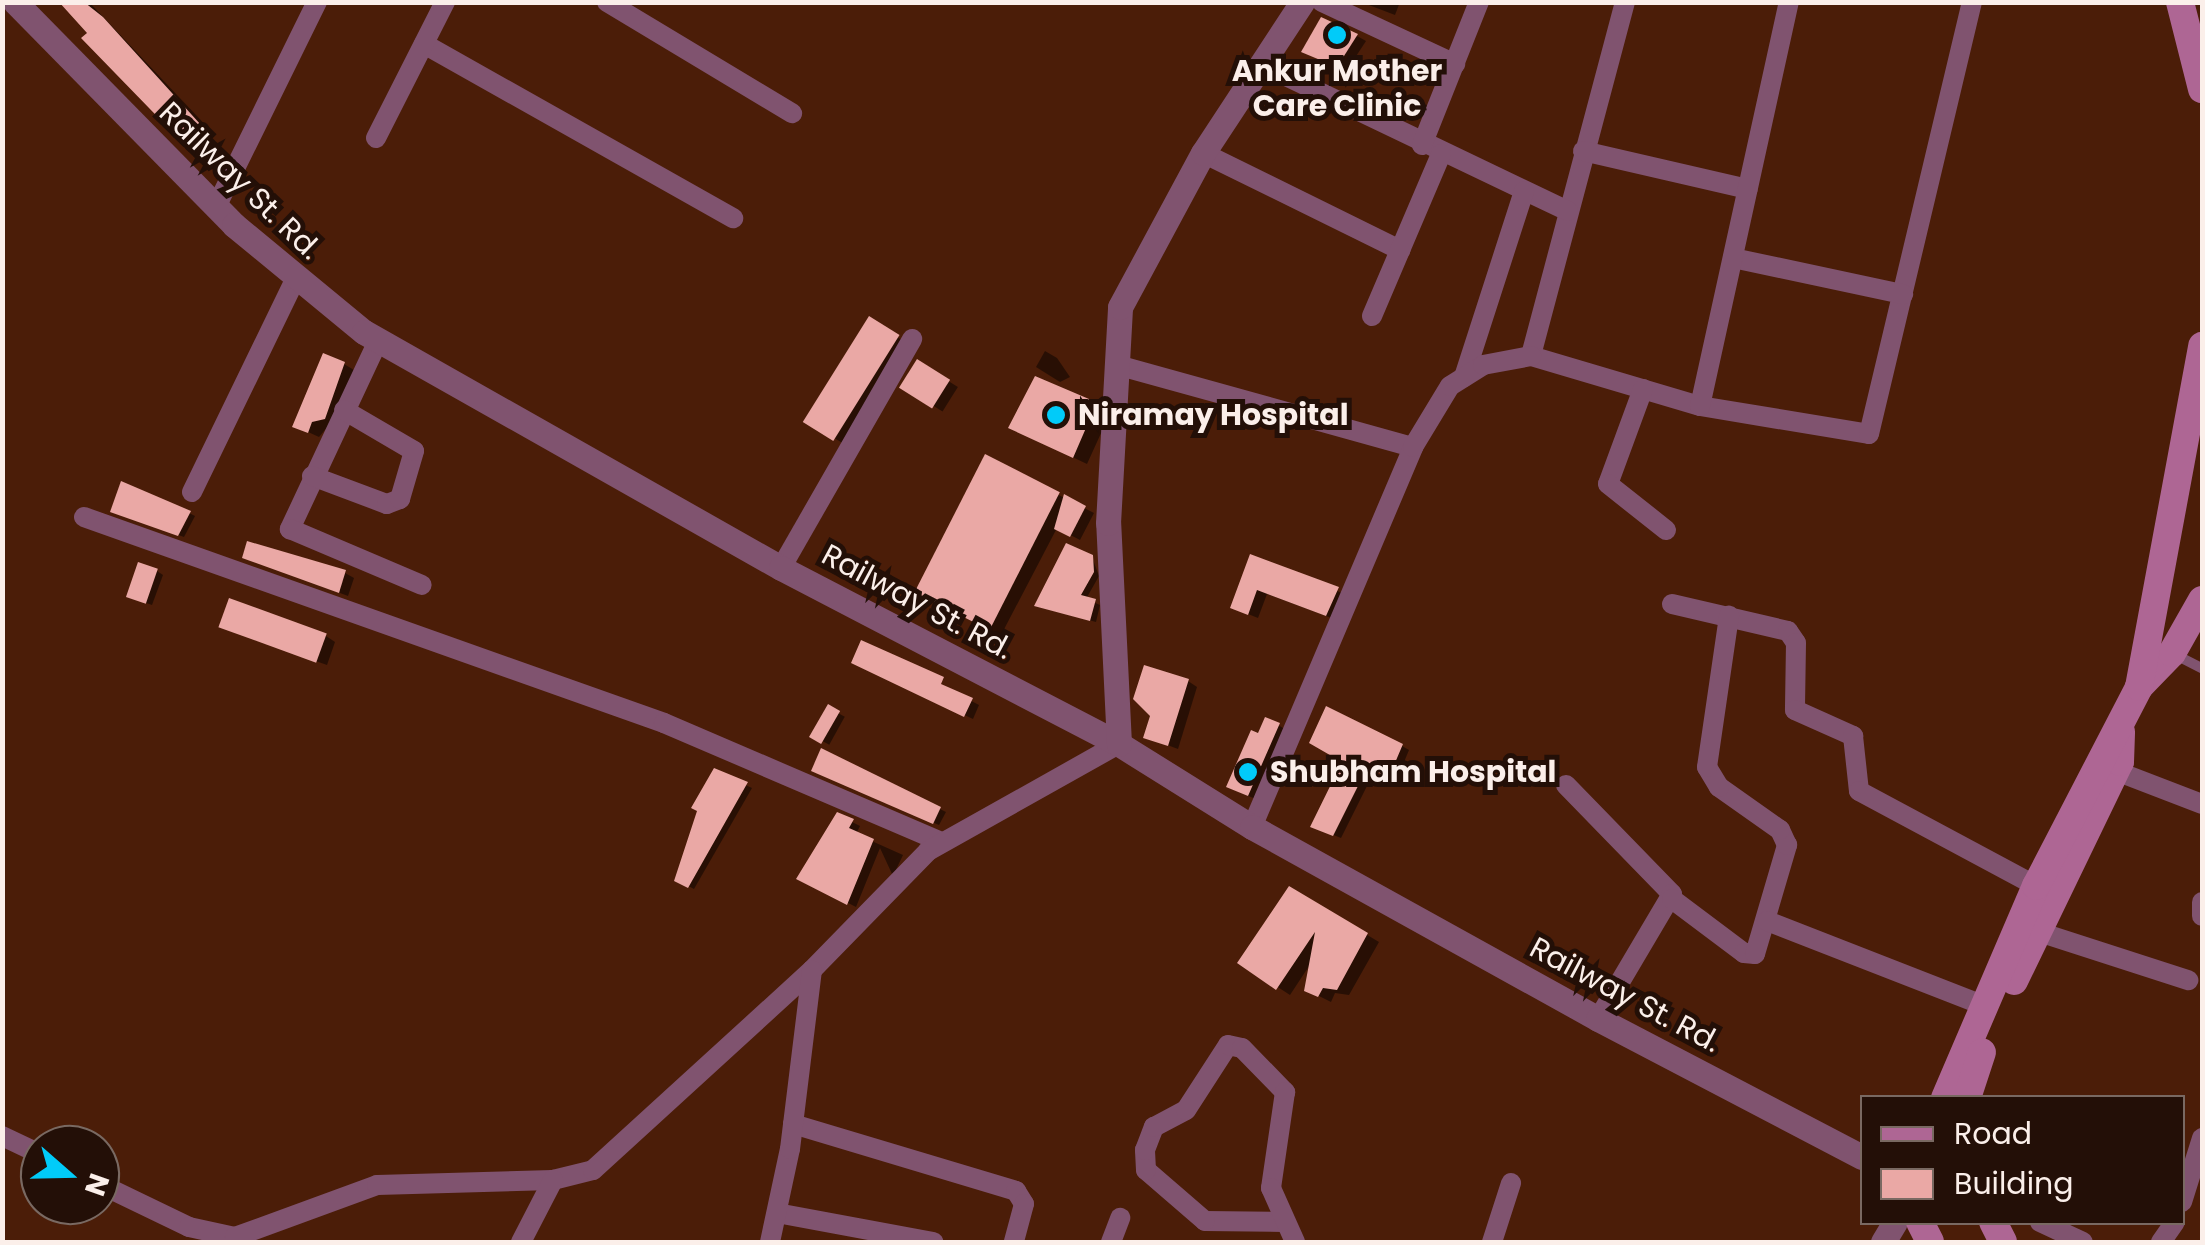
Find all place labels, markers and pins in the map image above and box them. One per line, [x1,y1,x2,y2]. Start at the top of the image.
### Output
marker: Ankur Mother Care Clinic [1324,22,1350,48]
place label: Ankur Mother Care Clinic [1232,53,1442,124]
place label: Niramay Hospital [1078,397,1348,433]
marker: Niramay Hospital [1043,402,1069,428]
place label: Shubham Hospital [1270,754,1556,790]
marker: Shubham Hospital [1235,759,1261,785]

